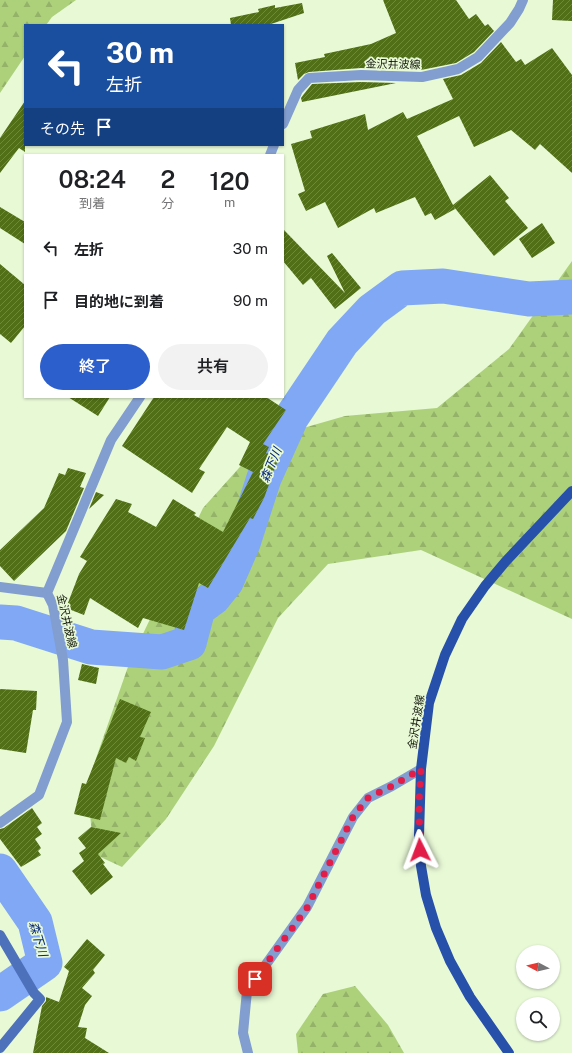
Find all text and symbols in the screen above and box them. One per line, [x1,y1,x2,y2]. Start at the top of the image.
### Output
text: 30 m [106,36,174,69]
icon: left [40,40,92,92]
street label: 金沢井波線 [365,58,421,70]
text: 左折 [106,74,142,95]
icon: arrive [93,116,115,138]
text: その先 [40,120,85,137]
text: 08:24 [58,165,126,193]
text: 2 [160,165,175,193]
text: 120 [210,167,250,195]
text: m [224,195,235,210]
text: 到着 [79,196,105,211]
text: 分 [161,196,174,211]
icon: left [40,237,62,259]
text: 30 m [233,240,268,257]
text: 左折 [74,241,104,258]
icon: arrive [40,289,62,311]
text: 90 m [233,292,268,309]
text: 目的地に到着 [74,293,164,310]
button: 終了 [40,344,150,390]
button: 共有 [158,344,268,390]
water label: 森下川 [258,444,285,484]
street label: 金沢井波線 [55,593,79,649]
street label: 金沢井波線 [406,694,426,750]
position arrow [399,829,441,871]
water label: 森下川 [26,920,51,960]
north arrow [516,945,560,989]
map controls [516,945,560,1041]
pin [238,962,272,996]
icon: arrive [244,968,266,990]
button: search [516,997,560,1041]

